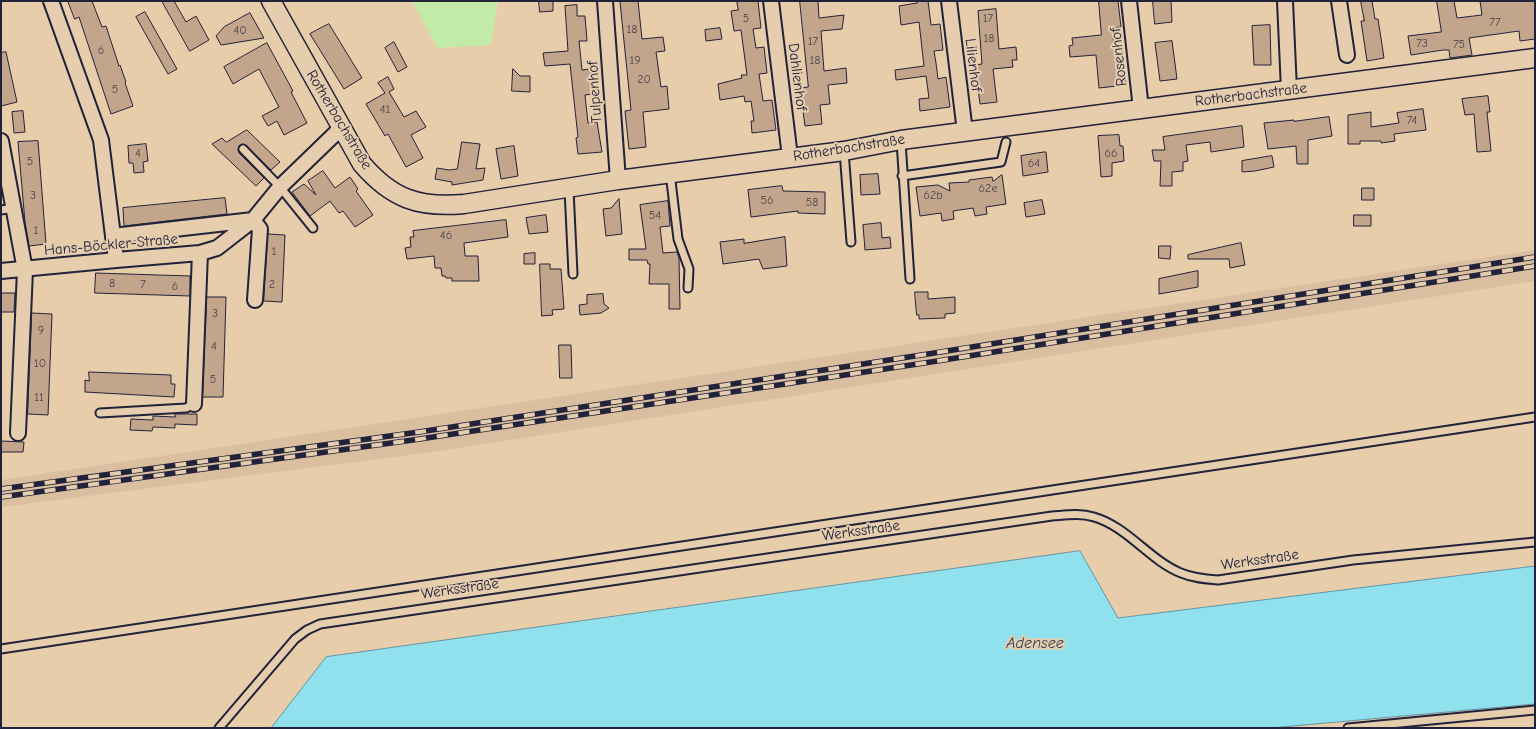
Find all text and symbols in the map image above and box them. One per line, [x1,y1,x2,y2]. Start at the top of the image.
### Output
house number: 5 [743,12,749,26]
house number: 17 [983,12,993,26]
house number: 77 [1489,16,1501,30]
house number: 18 [627,23,637,37]
house number: 40 [233,24,247,38]
street label: Rosenhof [1107,27,1131,87]
house number: 18 [984,32,994,46]
house number: 17 [808,35,818,49]
street label: Lilienhof [961,37,985,93]
house number: 73 [1416,37,1428,51]
house number: 75 [1453,38,1465,52]
street label: Dahlienhof [784,42,810,112]
house number: 6 [98,44,104,58]
house number: 19 [629,54,641,68]
house number: 18 [810,54,820,68]
street label: Tulpenhof [584,60,606,124]
street label: Rotherbachstraße [302,67,376,173]
house number: 20 [637,73,651,87]
street label: Rotherbachstraße [1194,79,1308,111]
house number: 5 [112,83,118,97]
house number: 41 [380,103,390,117]
house number: 74 [1407,114,1417,128]
street label: Rotherbachstraße [792,130,906,166]
house number: 4 [135,147,141,161]
house number: 66 [1104,147,1118,161]
house number: 5 [27,155,33,169]
house number: 64 [1028,157,1040,171]
house number: 62e [979,182,997,196]
house number: 3 [30,189,36,203]
house number: 62b [923,189,943,203]
house number: 56 [760,194,774,208]
house number: 58 [806,196,818,210]
house number: 54 [649,209,661,223]
house number: 1 [34,224,38,238]
house number: 46 [440,229,452,243]
street label: Hans-Böckler-Straße [43,230,179,260]
house number: 1 [272,245,276,259]
house number: 8 [109,277,115,291]
house number: 7 [140,278,146,292]
house number: 2 [269,278,275,292]
house number: 6 [172,280,178,294]
house number: 3 [212,307,218,321]
house number: 9 [38,324,44,338]
house number: 4 [211,340,217,354]
house number: 10 [34,357,46,371]
house number: 5 [210,373,216,387]
house number: 11 [34,391,44,405]
street label: Werksstraße [821,517,901,545]
street label: Werksstraße [1220,546,1300,574]
street label: Werksstraße [420,575,500,603]
water label: Adensee [1006,633,1064,653]

